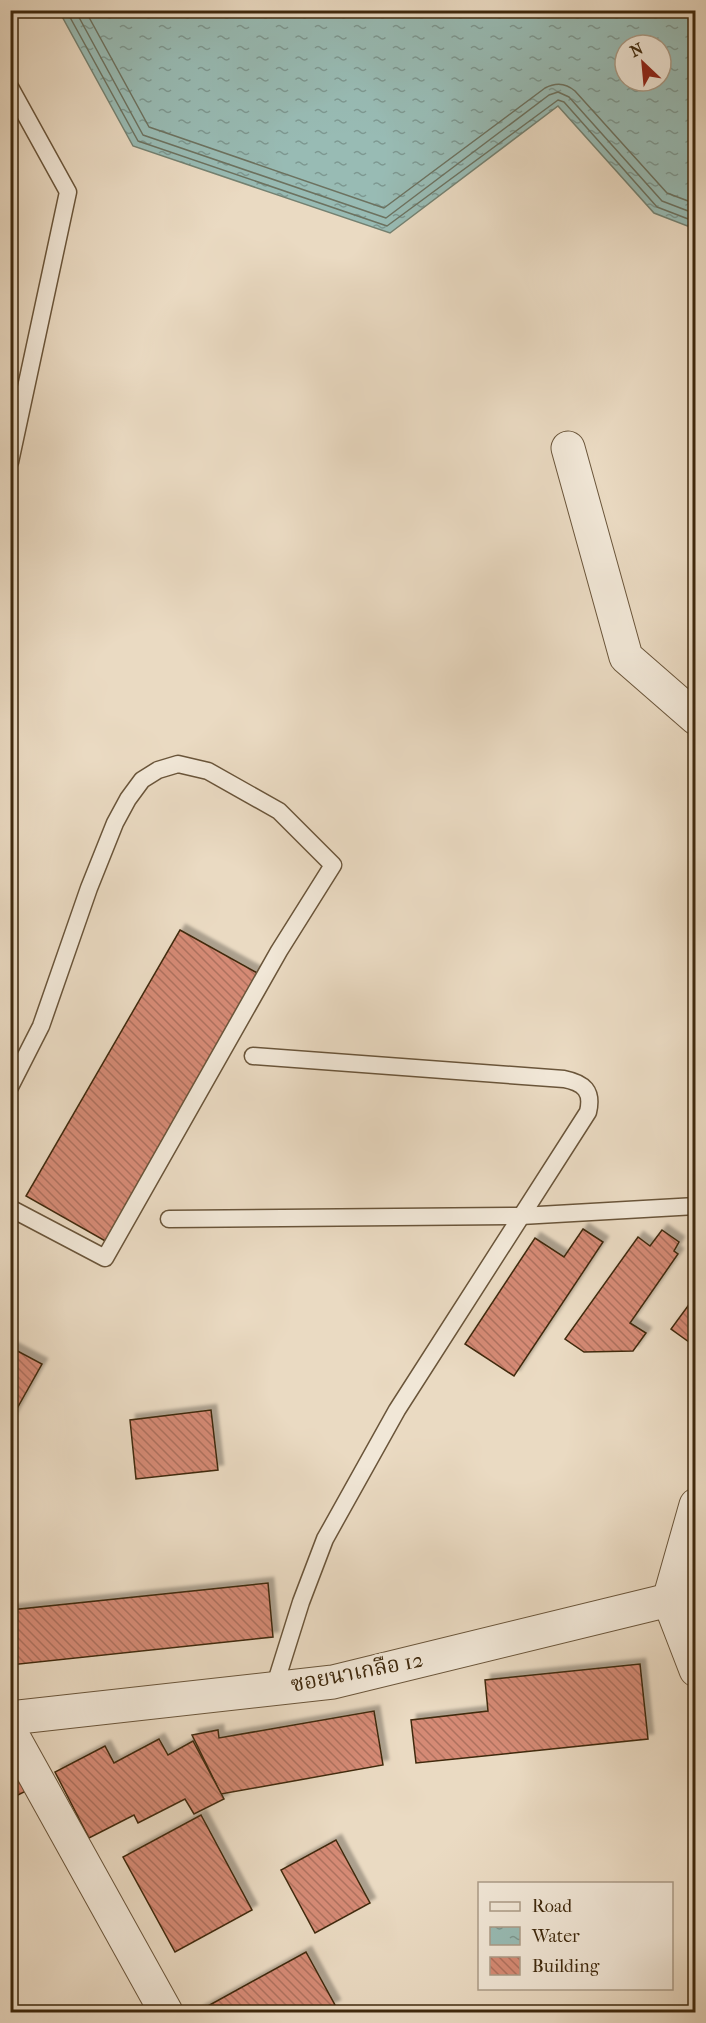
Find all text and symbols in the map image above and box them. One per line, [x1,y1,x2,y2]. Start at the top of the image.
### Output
north arrow [613,33,673,93]
text: N [627,38,647,61]
street label: ซอยนาเกลือ 12 [288,1646,426,1698]
legend [478,1882,673,1990]
text: Road [532,1896,572,1917]
text: Water [531,1926,580,1947]
text: Building [532,1956,600,1977]

